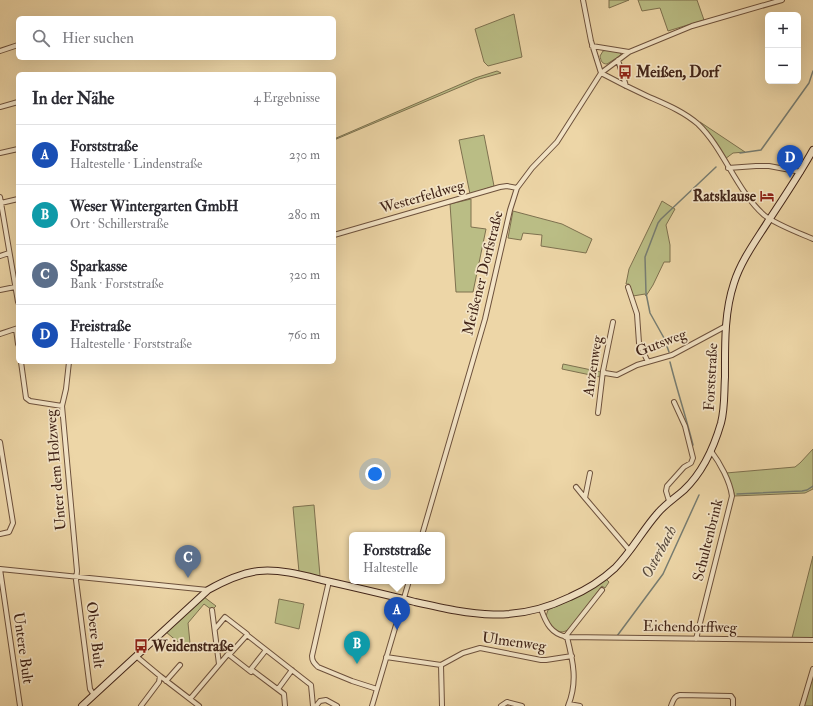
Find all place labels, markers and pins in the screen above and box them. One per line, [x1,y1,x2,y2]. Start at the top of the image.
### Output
place label: Meißen, Dorf [635,63,722,82]
bus stop icon: Meißen, Dorf [617,64,633,80]
pin: D [777,145,803,178]
place label: Ratsklause [693,187,757,206]
hotel icon: Ratsklause [759,188,775,204]
pin: C [175,545,201,578]
pin: A [384,597,410,630]
pin: B [344,631,370,664]
place label: Weidenstraße [151,637,234,656]
bus stop icon: Weidenstraße [133,638,149,654]

